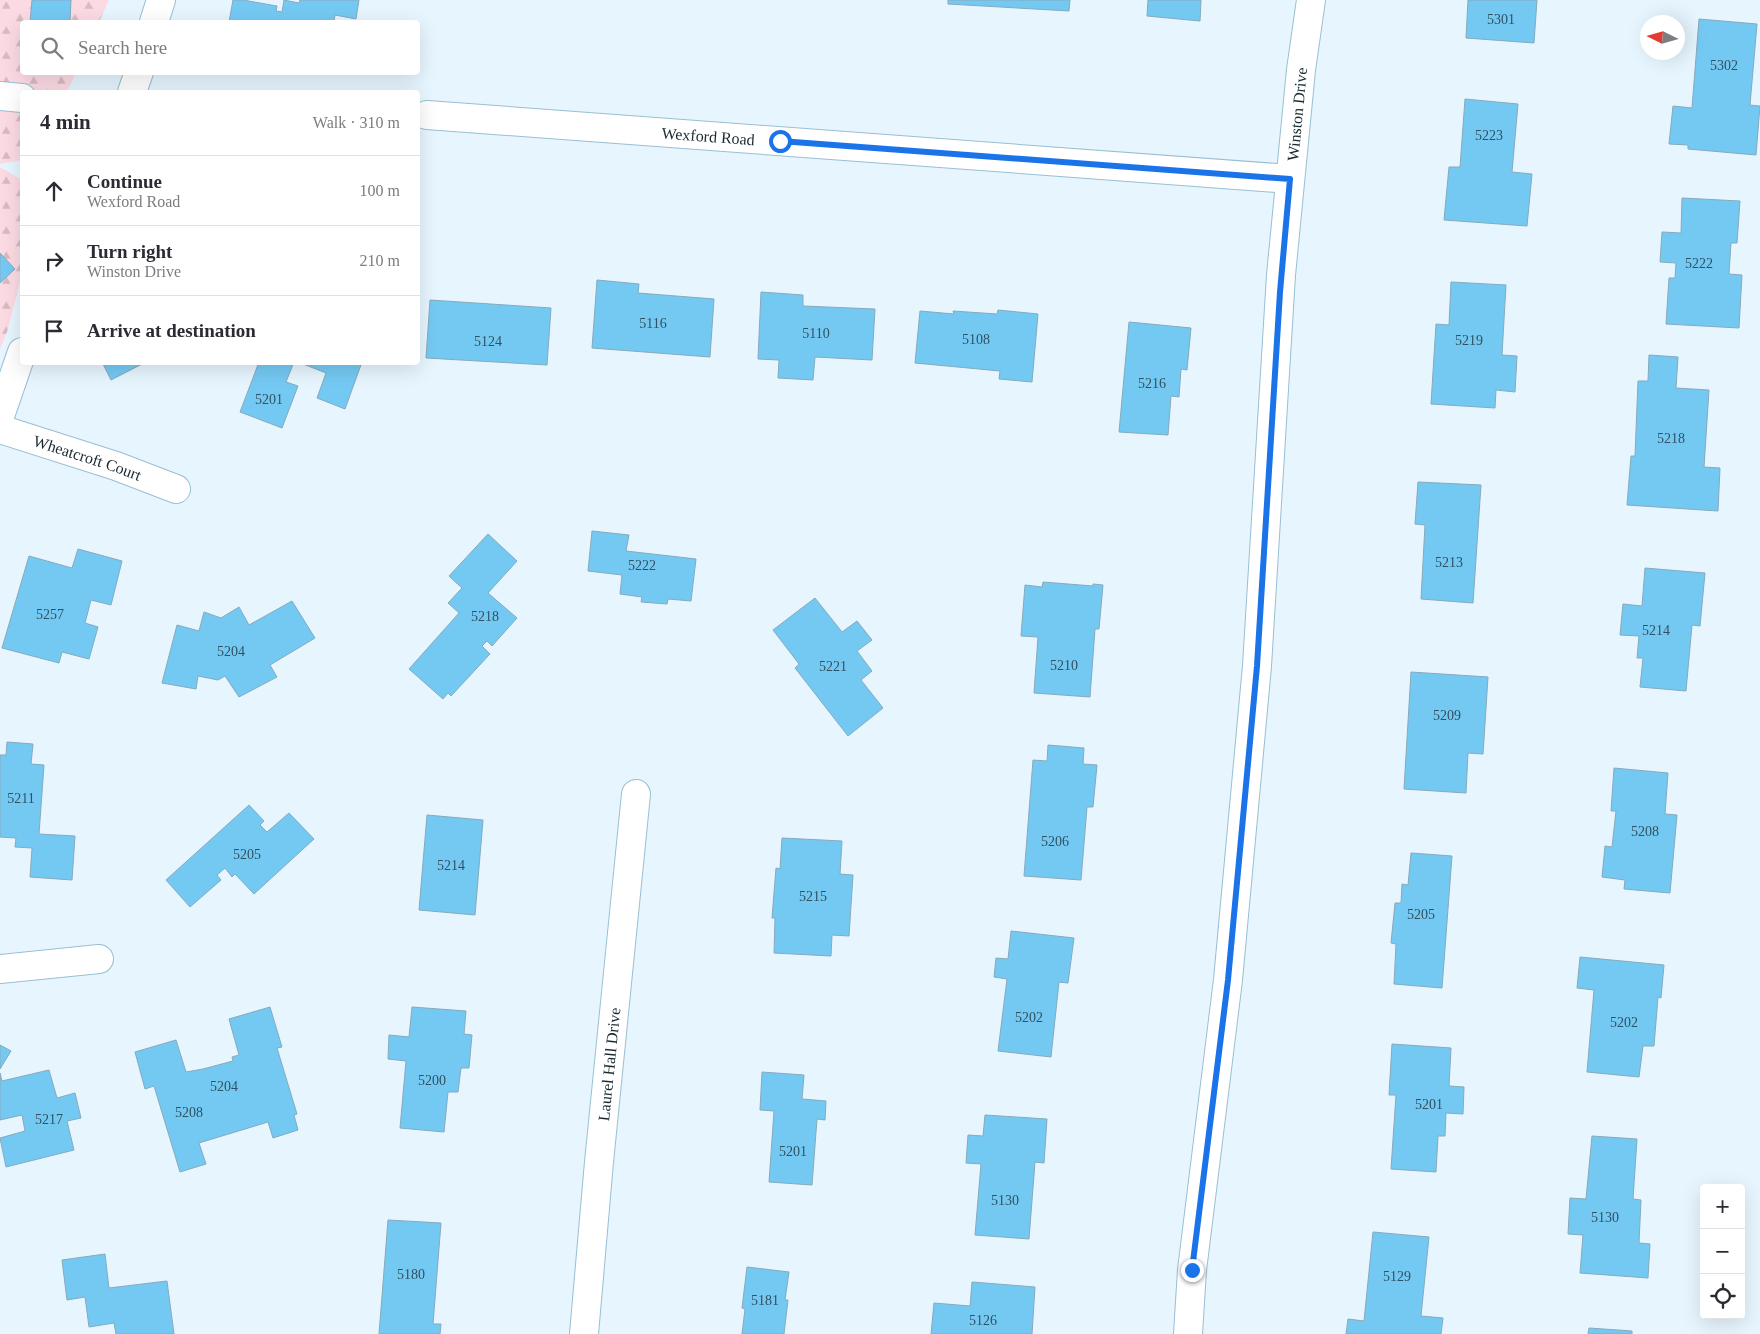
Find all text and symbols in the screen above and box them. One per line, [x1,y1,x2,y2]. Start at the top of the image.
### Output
house number: 5301 [1487,12,1515,27]
north arrow [1640,15,1685,60]
search box [20,20,420,75]
icon: search [38,34,66,62]
text: Search here [78,37,167,58]
house number: 5302 [1710,58,1738,73]
street label: Winston Drive [1284,67,1310,162]
text: 4 min [40,110,91,134]
text: Walk · 310 m [313,114,400,131]
street label: Wexford Road [661,124,755,148]
house number: 5223 [1475,128,1503,143]
route start [769,130,792,153]
text: Continue [87,171,162,192]
icon: ahead [40,177,68,205]
text: 100 m [360,182,400,199]
text: Wexford Road [87,193,180,210]
text: Turn right [87,241,172,262]
icon: right [40,247,68,275]
text: 210 m [360,252,400,269]
house number: 5222 [1685,256,1713,271]
text: Winston Drive [87,263,181,280]
house number: 5116 [639,316,667,331]
icon: arrive [40,317,68,345]
text: Arrive at destination [87,320,256,341]
house number: 5110 [802,326,830,341]
house number: 5108 [962,332,990,347]
house number: 5219 [1455,333,1483,348]
house number: 5124 [474,334,502,349]
house number: 5216 [1138,376,1166,391]
house number: 5201 [255,392,283,407]
house number: 5218 [1657,431,1685,446]
street label: Wheatcroft Court [31,432,144,484]
house number: 5213 [1435,555,1463,570]
house number: 5222 [628,558,656,573]
house number: 5257 [36,607,64,622]
house number: 5218 [471,609,499,624]
house number: 5214 [1642,623,1670,638]
house number: 5204 [217,644,245,659]
house number: 5210 [1050,658,1078,673]
house number: 5221 [819,659,847,674]
house number: 5209 [1433,708,1461,723]
house number: 5211 [7,791,35,806]
house number: 5208 [1631,824,1659,839]
house number: 5206 [1041,834,1069,849]
house number: 5205 [233,847,261,862]
house number: 5214 [437,858,465,873]
house number: 5215 [799,889,827,904]
house number: 5205 [1407,907,1435,922]
street label: Laurel Hall Drive [595,1007,623,1122]
house number: 5202 [1015,1010,1043,1025]
house number: 5202 [1610,1015,1638,1030]
house number: 5200 [418,1073,446,1088]
house number: 5204 [210,1079,238,1094]
house number: 5201 [1415,1097,1443,1112]
house number: 5208 [175,1105,203,1120]
house number: 5217 [35,1112,63,1127]
house number: 5201 [779,1144,807,1159]
map controls [1700,1184,1745,1319]
button: + [1700,1184,1745,1229]
house number: 5130 [991,1193,1019,1208]
house number: 5130 [1591,1210,1619,1225]
button: − [1700,1229,1745,1274]
route end [1181,1259,1204,1282]
house number: 5180 [397,1267,425,1282]
house number: 5129 [1383,1269,1411,1284]
button: locate [1700,1274,1745,1319]
house number: 5181 [751,1293,779,1308]
house number: 5126 [969,1313,997,1328]

